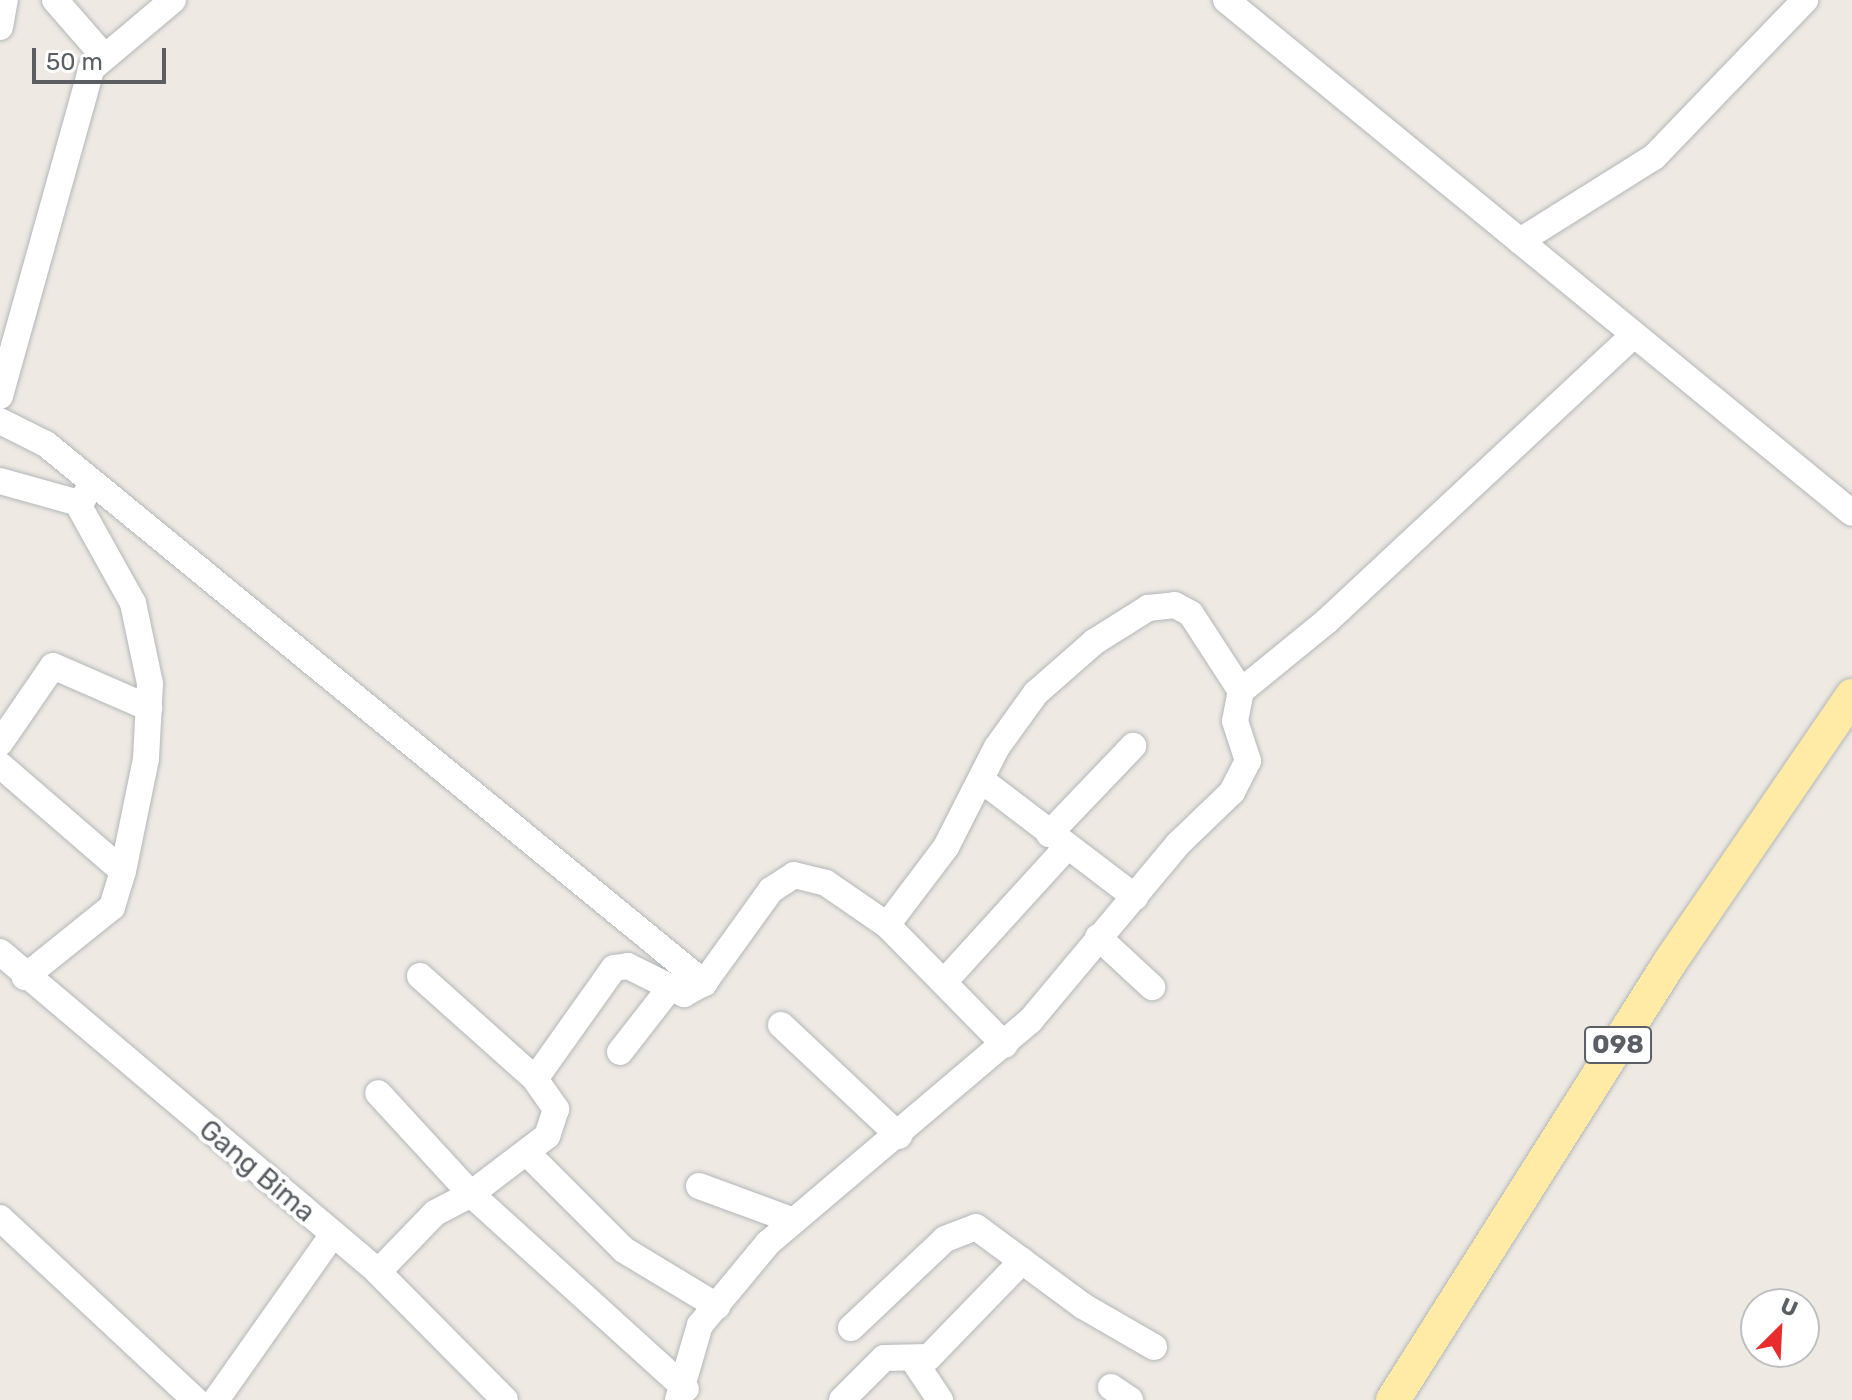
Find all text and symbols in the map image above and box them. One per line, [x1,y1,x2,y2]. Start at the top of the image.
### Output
scale bar [36,32,170,82]
text: 50 m [46,48,103,76]
road number: 098 [1584,1023,1652,1067]
street label: Gang Bima [192,1113,322,1229]
north arrow [1740,1288,1820,1368]
text: U [1776,1292,1802,1323]

